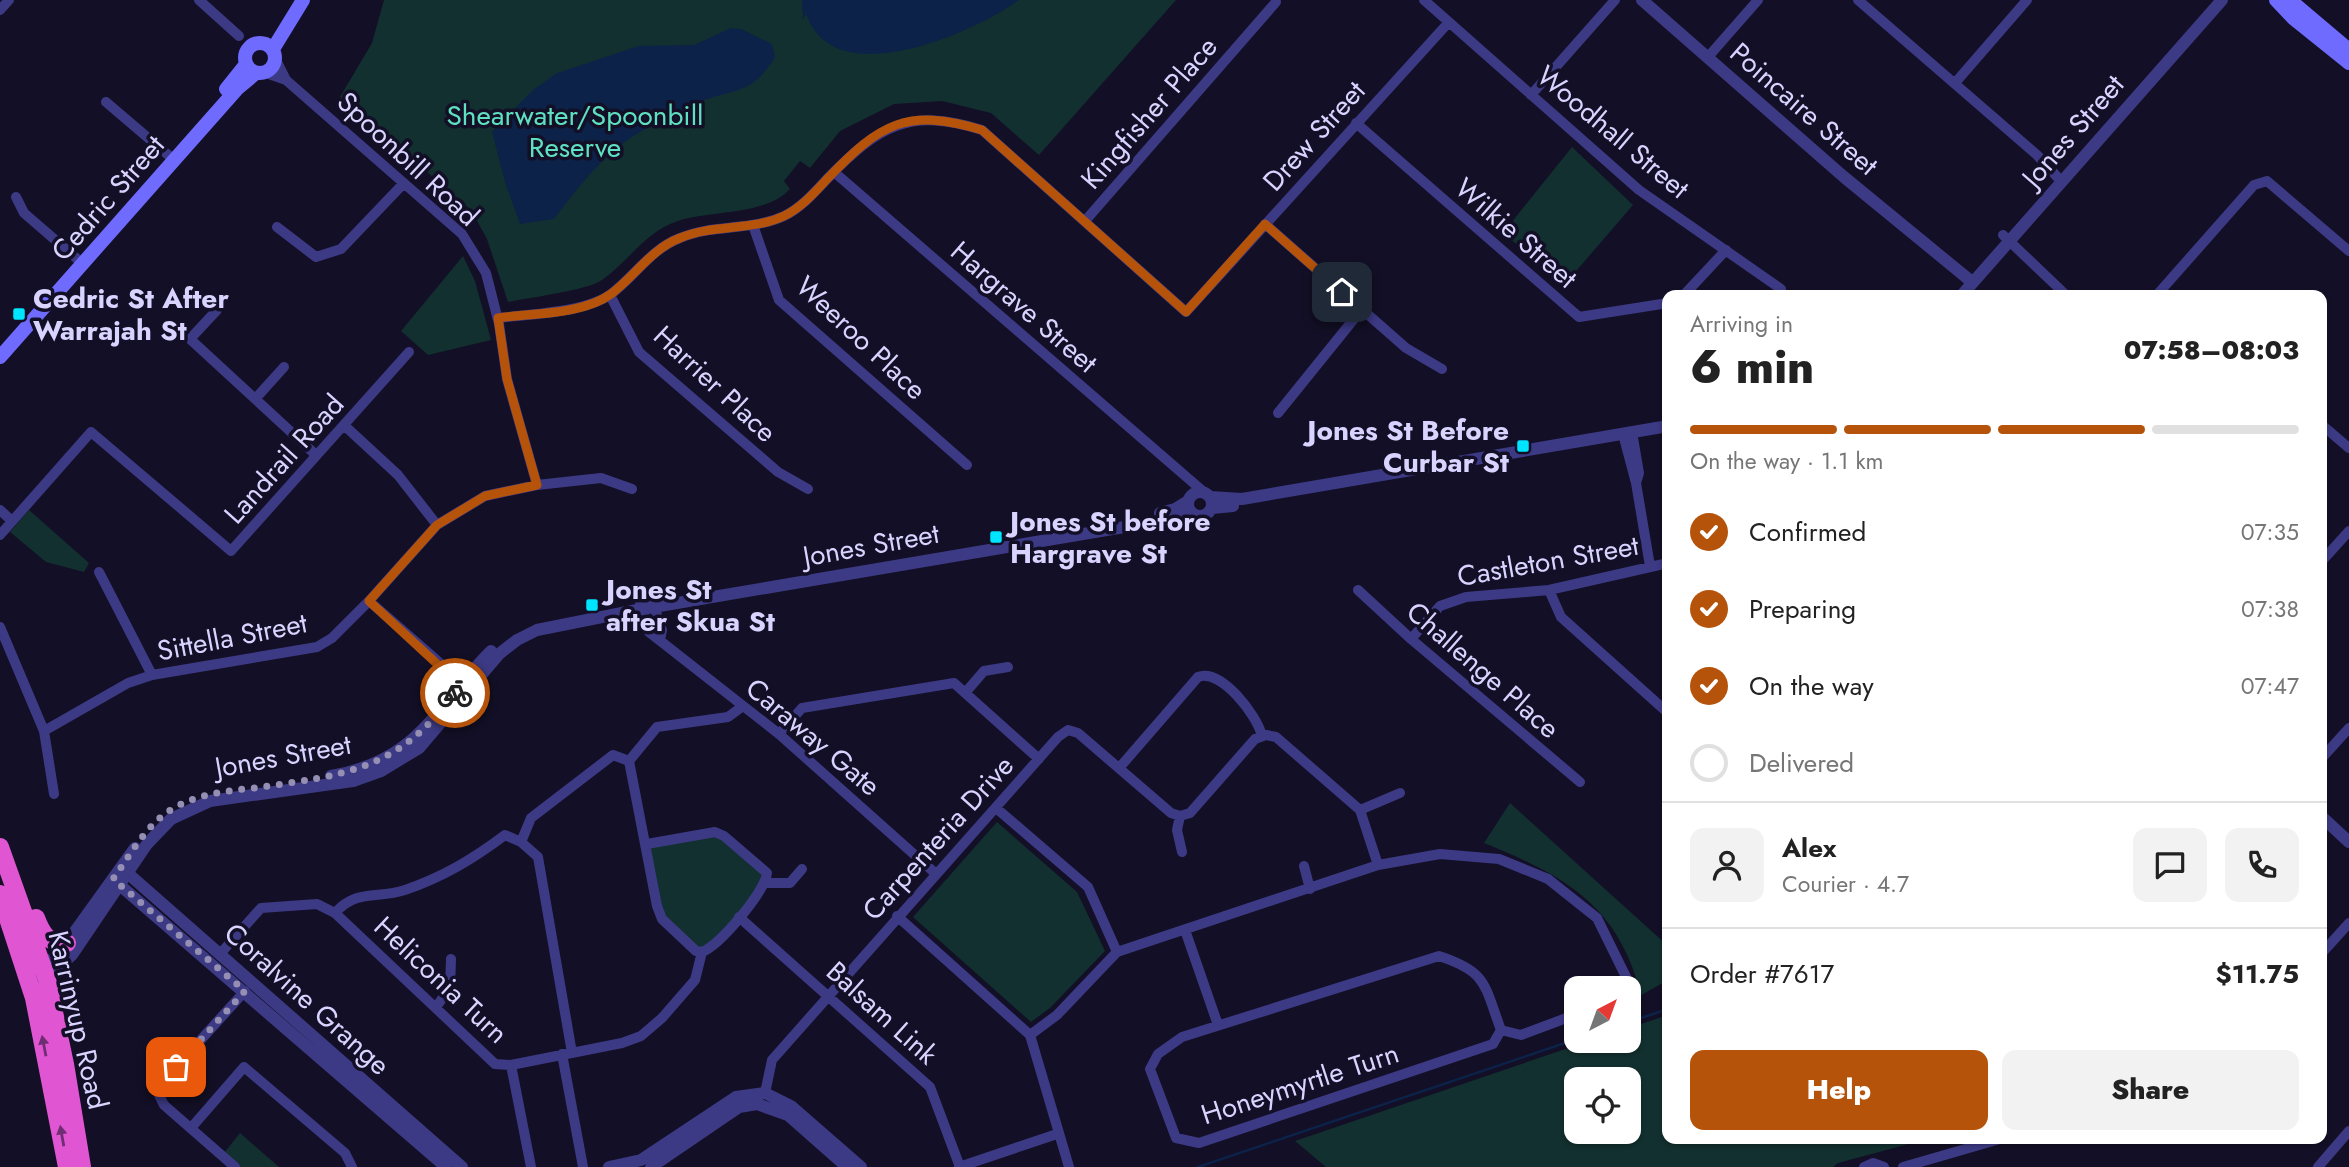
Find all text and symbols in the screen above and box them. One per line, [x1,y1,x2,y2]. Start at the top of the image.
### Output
street label: Kingfisher Place [1071,28,1227,198]
street label: Poincaire Street [1721,33,1887,185]
street label: Woodhall Street [1528,56,1699,208]
street label: Jones Street [2010,65,2134,199]
street label: Drew Street [1253,71,1375,200]
street label: Spoonbill Road [328,82,488,236]
park label: Shearwater/Spoonbill Reserve [446,95,704,168]
street label: Cedric Street [42,126,175,270]
street label: Wilkie Street [1446,168,1587,298]
street label: Hargrave Street [941,231,1107,383]
pin [1312,262,1372,322]
street label: Weeroo Place [786,267,936,409]
icon: home [1323,273,1361,311]
place label: Cedric St After Warrajah St [33,278,229,351]
marker: Cedric St After Warrajah St [11,306,27,322]
text: Arriving in [1690,307,1793,341]
street label: Harrier Place [644,316,786,452]
text: 07:58–08:03 [2124,331,2299,369]
text: 6 min [1690,334,1814,400]
street label: Landrail Road [214,385,354,533]
place label: Jones St Before Curbar St [1302,410,1509,483]
marker: Jones St Before Curbar St [1515,438,1531,454]
text: On the way · 1.1 km [1690,444,1883,478]
place label: Jones St before Hargrave St [1005,501,1210,574]
street label: Jones Street [796,513,943,578]
icon: check [1690,513,1728,551]
text: Confirmed [1749,513,1866,551]
text: 07:35 [2241,515,2299,549]
street label: Castleton Street [1454,525,1642,597]
marker: Jones St before Hargrave St [988,529,1004,545]
place label: Jones St after Skua St [601,569,775,642]
icon: check [1690,590,1728,628]
text: Preparing [1749,590,1856,628]
street label: Challenge Place [1397,592,1569,748]
text: 07:38 [2241,592,2299,626]
marker: Jones St after Skua St [584,597,600,613]
street label: Sittella Street [153,602,311,672]
courier [420,658,490,728]
icon: check [1690,667,1728,705]
text: On the way [1749,667,1874,705]
street label: Caraway Gate [737,668,889,806]
text: 07:47 [2241,669,2299,703]
icon: bike [436,674,474,712]
street label: Jones Street [208,724,355,789]
text: Delivered [1749,744,1854,782]
street label: Carpenteria Drive [853,746,1023,930]
button: person [1690,828,1764,902]
button: chat [2133,828,2207,902]
button: phone [2225,828,2299,902]
text: Alex [1782,829,1836,867]
text: Courier · 4.7 [1782,867,1909,901]
street label: Heliconia Turn [365,907,517,1053]
street label: Coralvine Grange [215,913,399,1085]
street label: Karrinyup Road [38,927,118,1113]
street label: Balsam Link [817,952,947,1075]
text: Order #7617 [1690,955,1834,993]
text: $11.75 [2216,955,2299,993]
north arrow [1564,976,1642,1054]
map controls [1564,976,1641,1144]
street label: Honeymyrtle Turn [1196,1033,1404,1135]
one-way arrow [39,1035,50,1057]
pin [146,1037,206,1097]
icon: bag [157,1048,195,1086]
button: Help [1690,1050,1988,1130]
button: Share [2002,1050,2299,1130]
button: locate [1564,1067,1641,1144]
one-way arrow [56,1125,67,1147]

